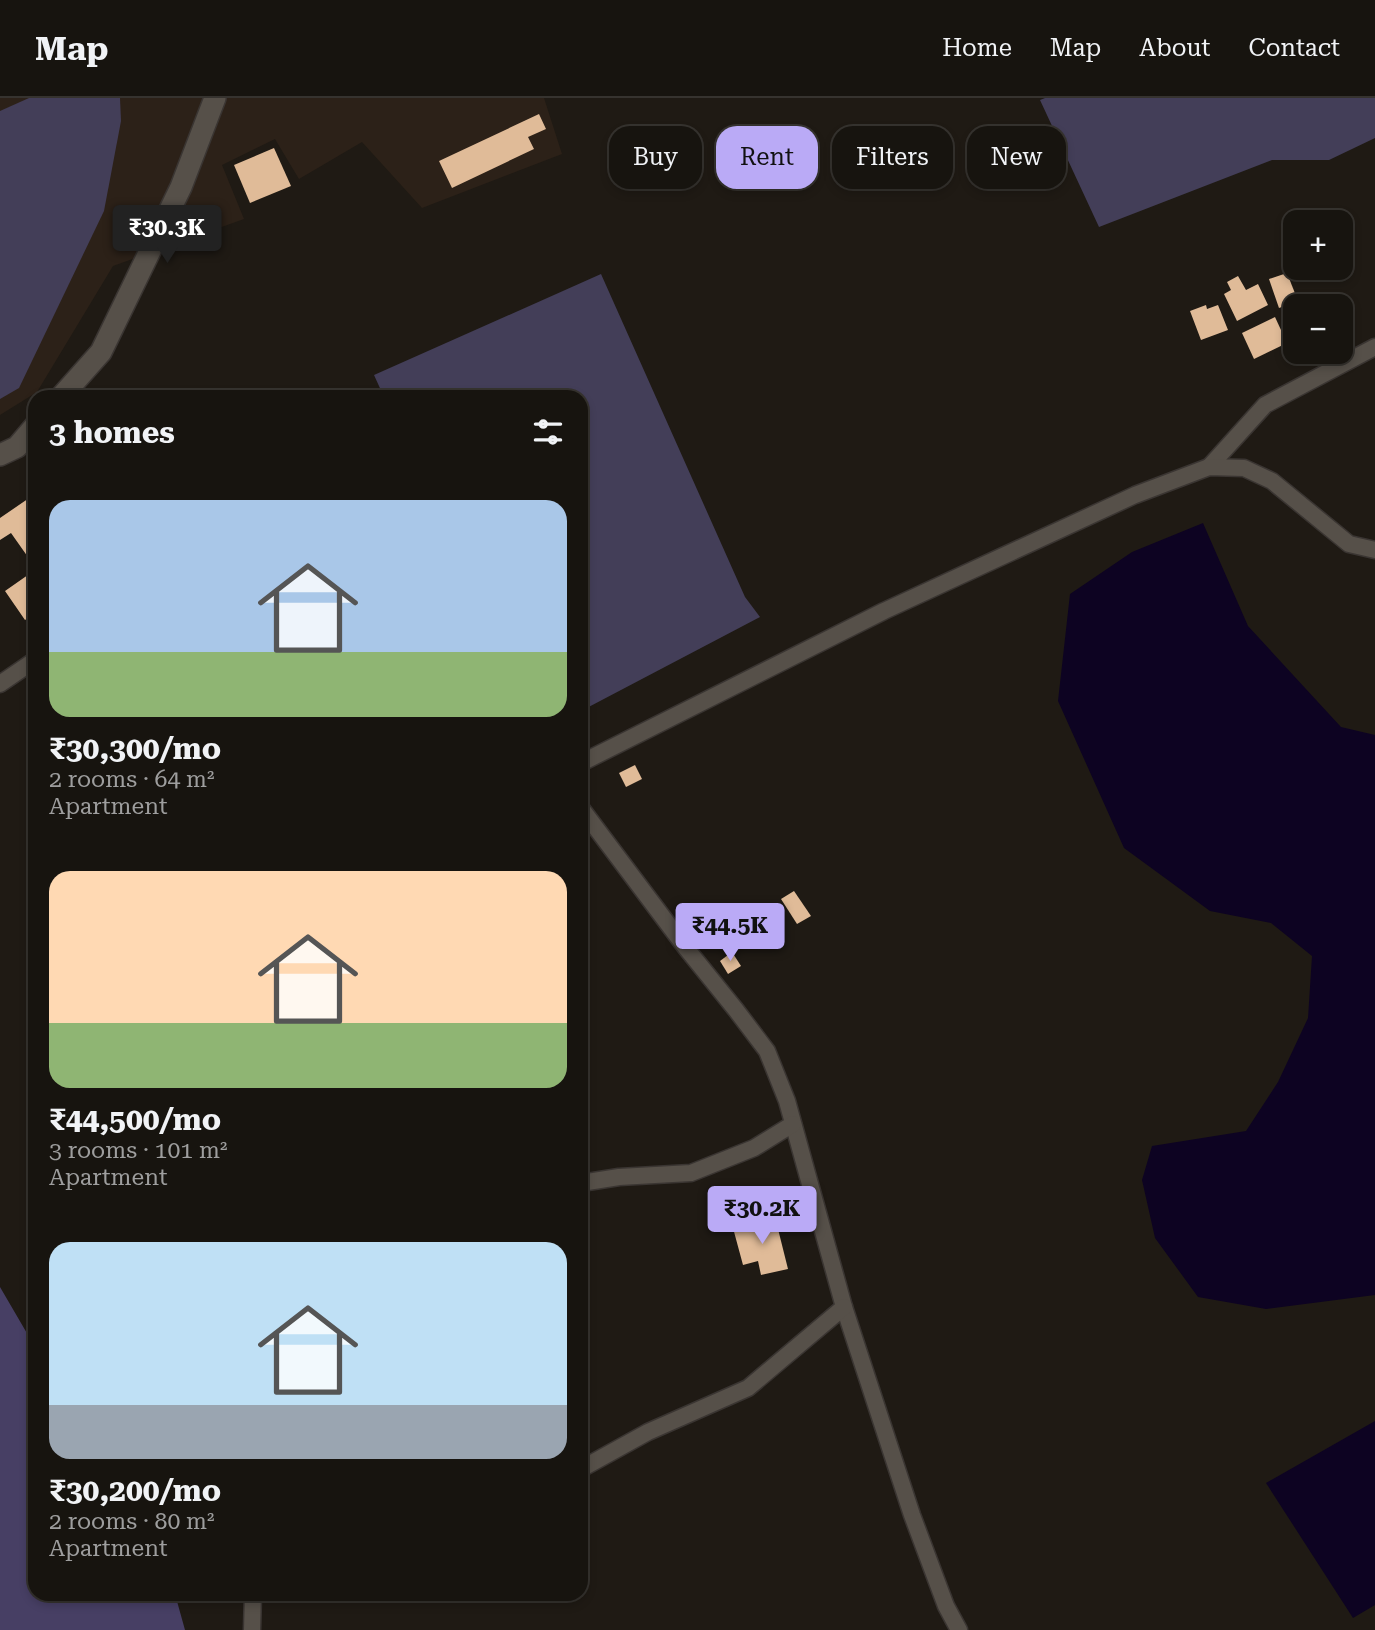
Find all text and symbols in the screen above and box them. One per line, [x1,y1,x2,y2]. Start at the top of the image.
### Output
text: Map [35,29,109,68]
text: Home [942,34,1012,62]
text: Map [1050,34,1101,62]
text: About [1139,34,1210,62]
text: Contact [1248,34,1340,62]
chip: Buy [609,126,702,189]
chip: Rent [716,126,818,189]
chip: Filters [832,126,953,189]
chip: New [967,126,1066,189]
pin: ₹30.3K [110,206,224,265]
map controls [1283,210,1353,364]
button: + [1283,210,1353,280]
text: ₹30.3K [129,214,205,241]
button: − [1283,294,1353,364]
icon: filters [529,413,567,451]
text: 3 homes [49,415,175,450]
icon: home [245,545,371,671]
text: ₹30,300/mo [49,731,221,766]
text: 2 rooms · 64 m² [49,766,215,793]
text: Apartment [49,793,168,820]
pin: ₹44.5K [673,904,787,963]
text: ₹44.5K [692,912,768,939]
icon: home [245,916,371,1042]
text: ₹44,500/mo [49,1102,221,1137]
text: 3 rooms · 101 m² [49,1137,227,1164]
text: Apartment [49,1164,168,1191]
pin: ₹30.2K [705,1186,819,1246]
text: ₹30.2K [724,1195,800,1222]
icon: home [245,1287,371,1413]
text: ₹30,200/mo [49,1473,221,1508]
text: 2 rooms · 80 m² [49,1508,215,1535]
text: Apartment [49,1535,168,1562]

